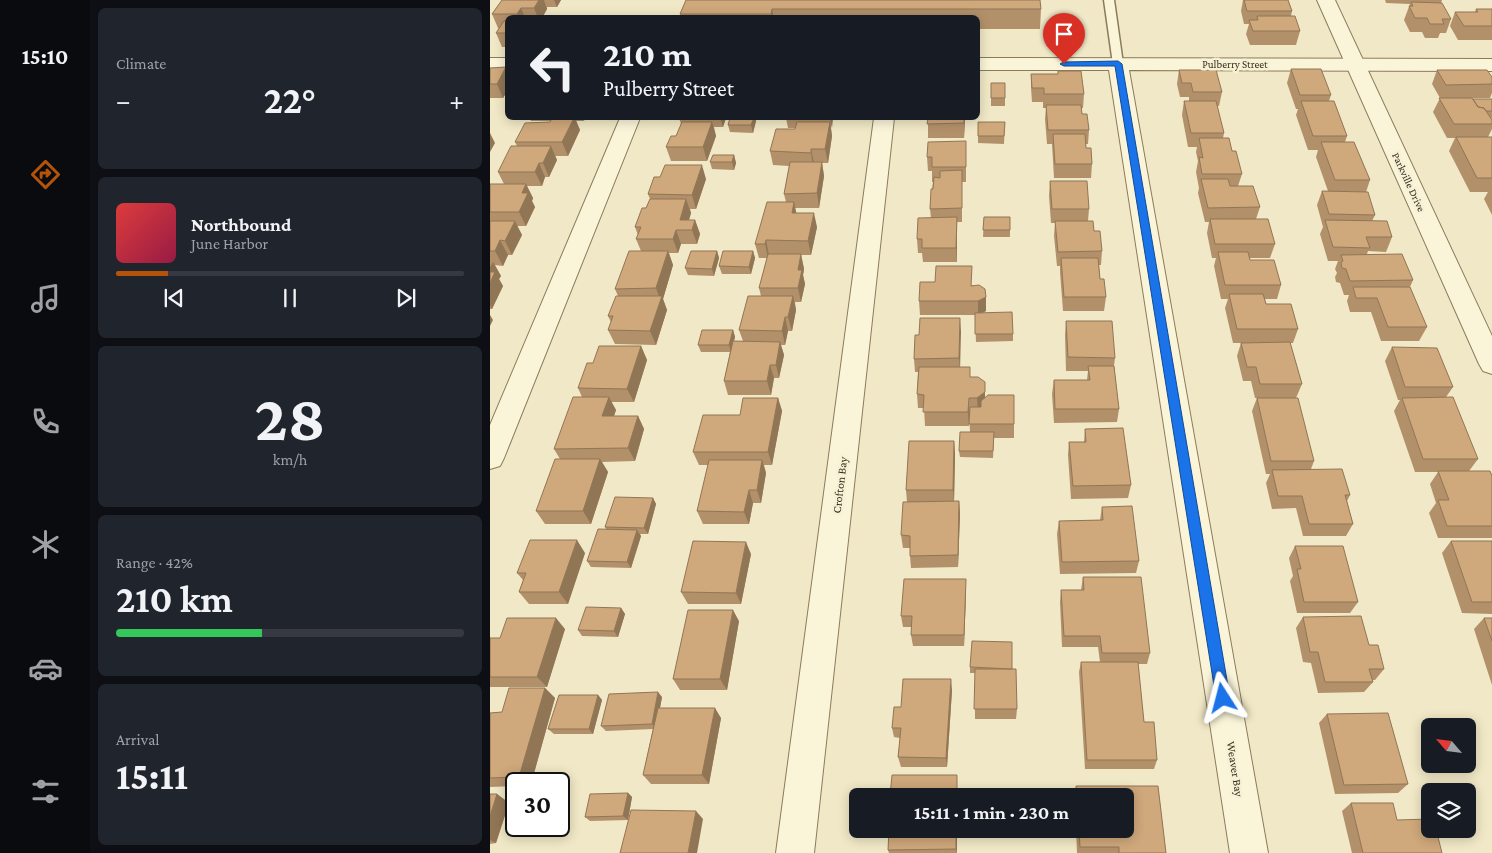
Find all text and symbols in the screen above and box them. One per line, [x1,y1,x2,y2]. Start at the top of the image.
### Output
pin [1043,13,1085,64]
icon: arrive [1050,20,1078,48]
icon: left [520,35,585,100]
text: 210 m [603,35,692,74]
text: 15:10 [22,44,68,69]
text: Climate [116,55,166,72]
street label: Pulberry Street [1202,58,1268,71]
text: Pulberry Street [603,76,734,101]
text: 22° [264,79,316,121]
text: − [116,85,131,116]
text: + [449,85,464,116]
street label: Parkville Drive [1390,150,1428,214]
icon: directions [28,157,63,192]
text: Northbound [191,214,291,235]
text: June Harbor [191,235,268,252]
icon: music [28,281,63,316]
icon: previous [160,284,188,312]
icon: pause [276,284,304,312]
icon: next [392,284,420,312]
text: 28 [255,382,325,454]
icon: phone [28,404,63,439]
text: km/h [273,451,307,468]
street label: Crofton Bay [830,456,850,514]
icon: climate [28,527,63,562]
text: Range · 42% [116,554,193,571]
text: 210 km [116,578,233,620]
icon: car [28,651,63,686]
position arrow [1196,671,1248,723]
north arrow [1421,718,1476,772]
map controls [1421,718,1476,838]
text: Arrival [116,731,160,748]
street label: Weaver Bay [1224,740,1246,798]
text: 15:11 [116,755,188,797]
speed limit sign: 30 [505,772,570,837]
icon: filters [28,774,63,809]
button: layers [1421,783,1476,838]
text: 15:11 · 1 min · 230 m [914,802,1069,823]

